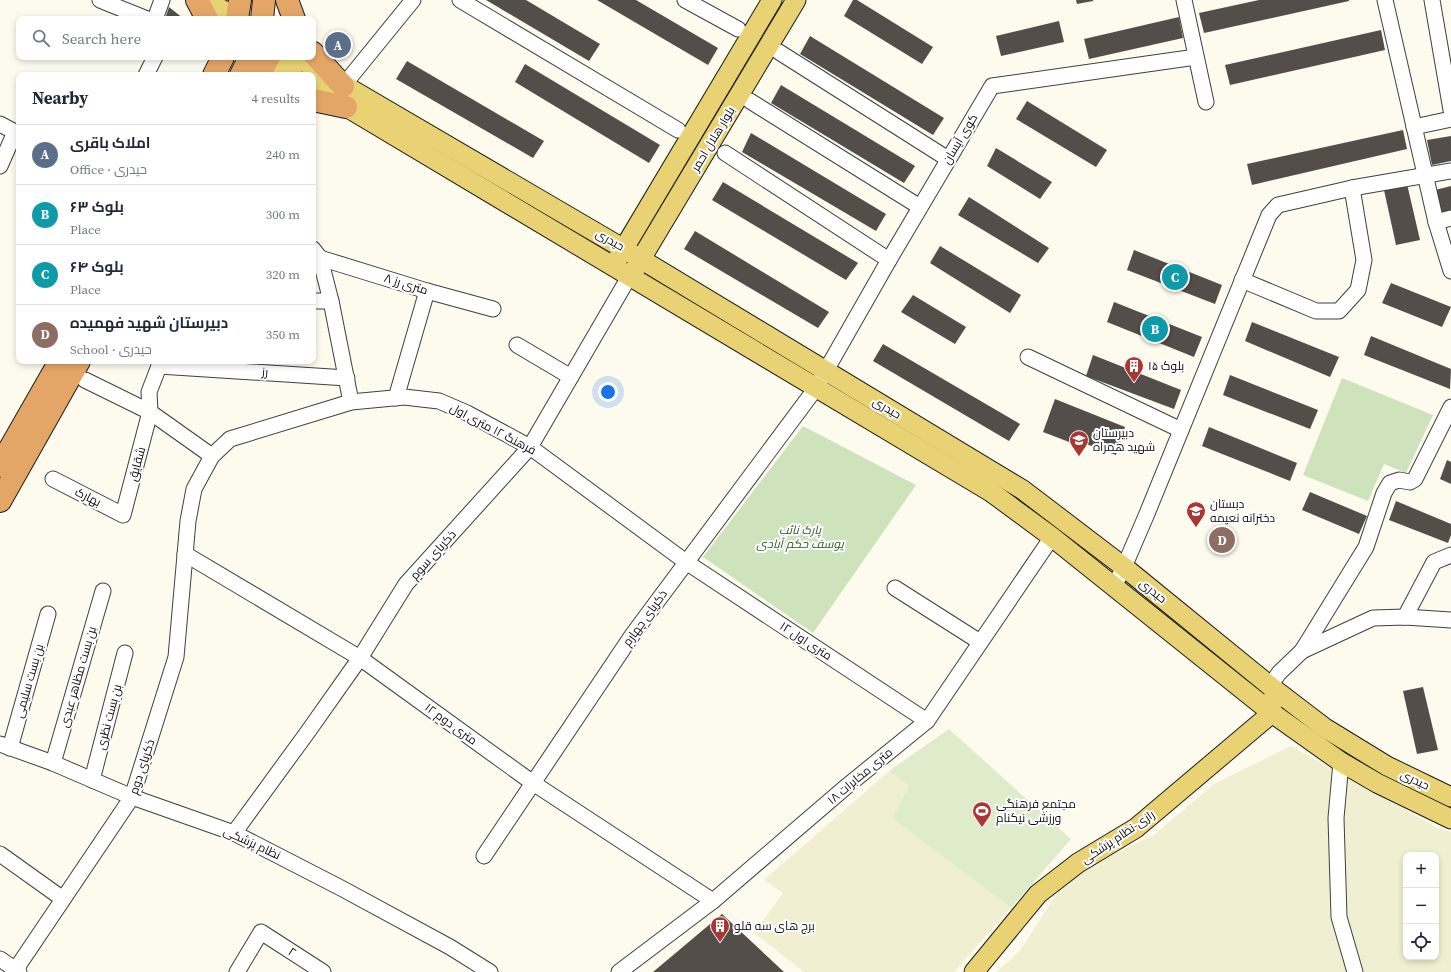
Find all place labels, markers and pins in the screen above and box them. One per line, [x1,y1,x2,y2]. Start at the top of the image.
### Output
pin: A [325,30,351,60]
pin: C [1162,262,1188,292]
pin: B [1142,314,1168,344]
building icon: بلوک ۱۵ [1123,355,1145,383]
place label: بلوک ۱۵ [1148,358,1184,374]
place label: دبیرستان شهید همراه [1093,425,1155,455]
school or university icon: دبیرستان شهید همراه [1068,429,1090,457]
place label: دبستان دخترانه نعیمه [1210,496,1275,526]
school or university icon: دبستان دخترانه نعیمه [1185,500,1207,528]
pin: D [1209,525,1235,555]
place label: مجتمع فرهنگی ورزشی نیکنام [996,796,1076,826]
sports icon: مجتمع فرهنگی ورزشی نیکنام [971,800,993,828]
building icon: برج های سه قلو [709,915,731,943]
place label: برج های سه قلو [734,918,815,934]

